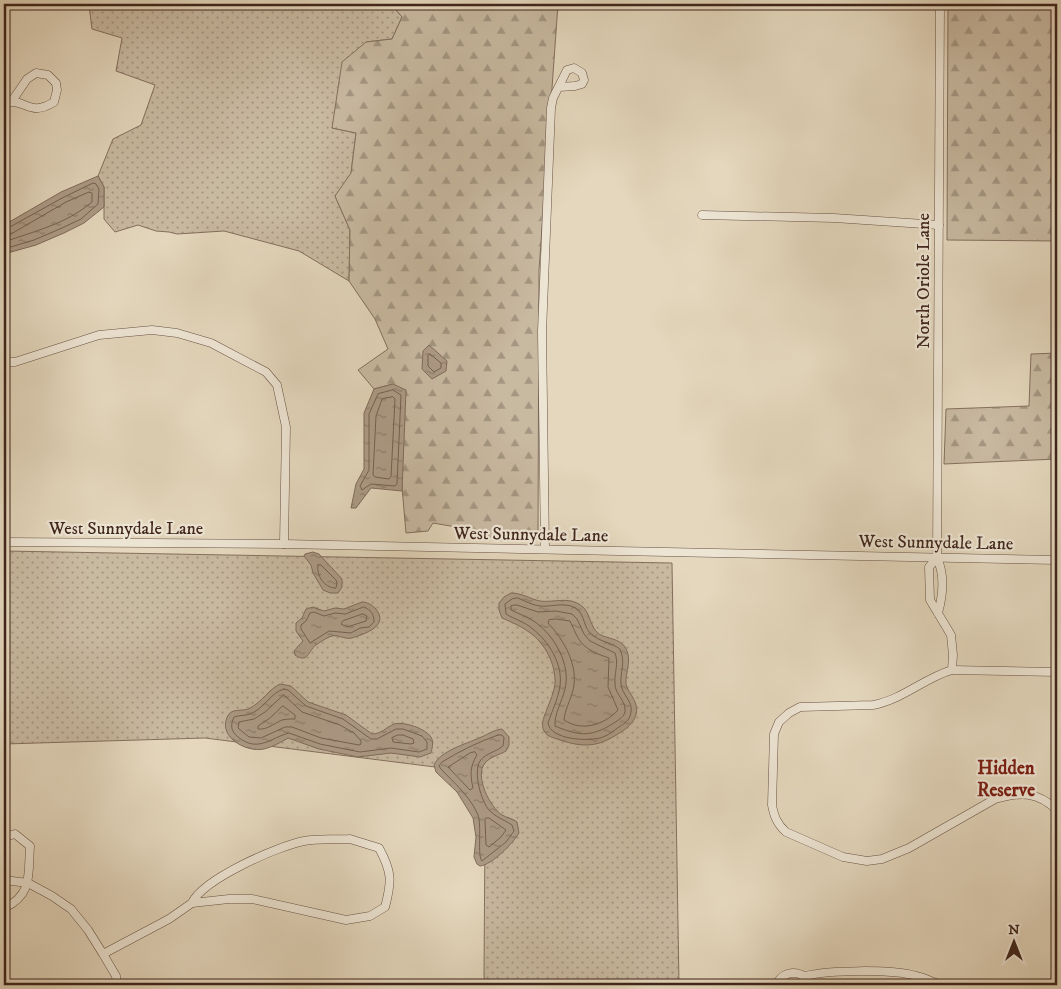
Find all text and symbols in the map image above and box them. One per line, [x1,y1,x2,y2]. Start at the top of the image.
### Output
street label: North Oriole Lane [913,213,935,349]
street label: West Sunnydale Lane [48,518,203,540]
street label: West Sunnydale Lane [452,523,608,547]
street label: West Sunnydale Lane [857,531,1013,555]
district label: Hidden Reserve [977,757,1036,802]
north arrow [988,916,1038,966]
text: N [1008,921,1020,939]

